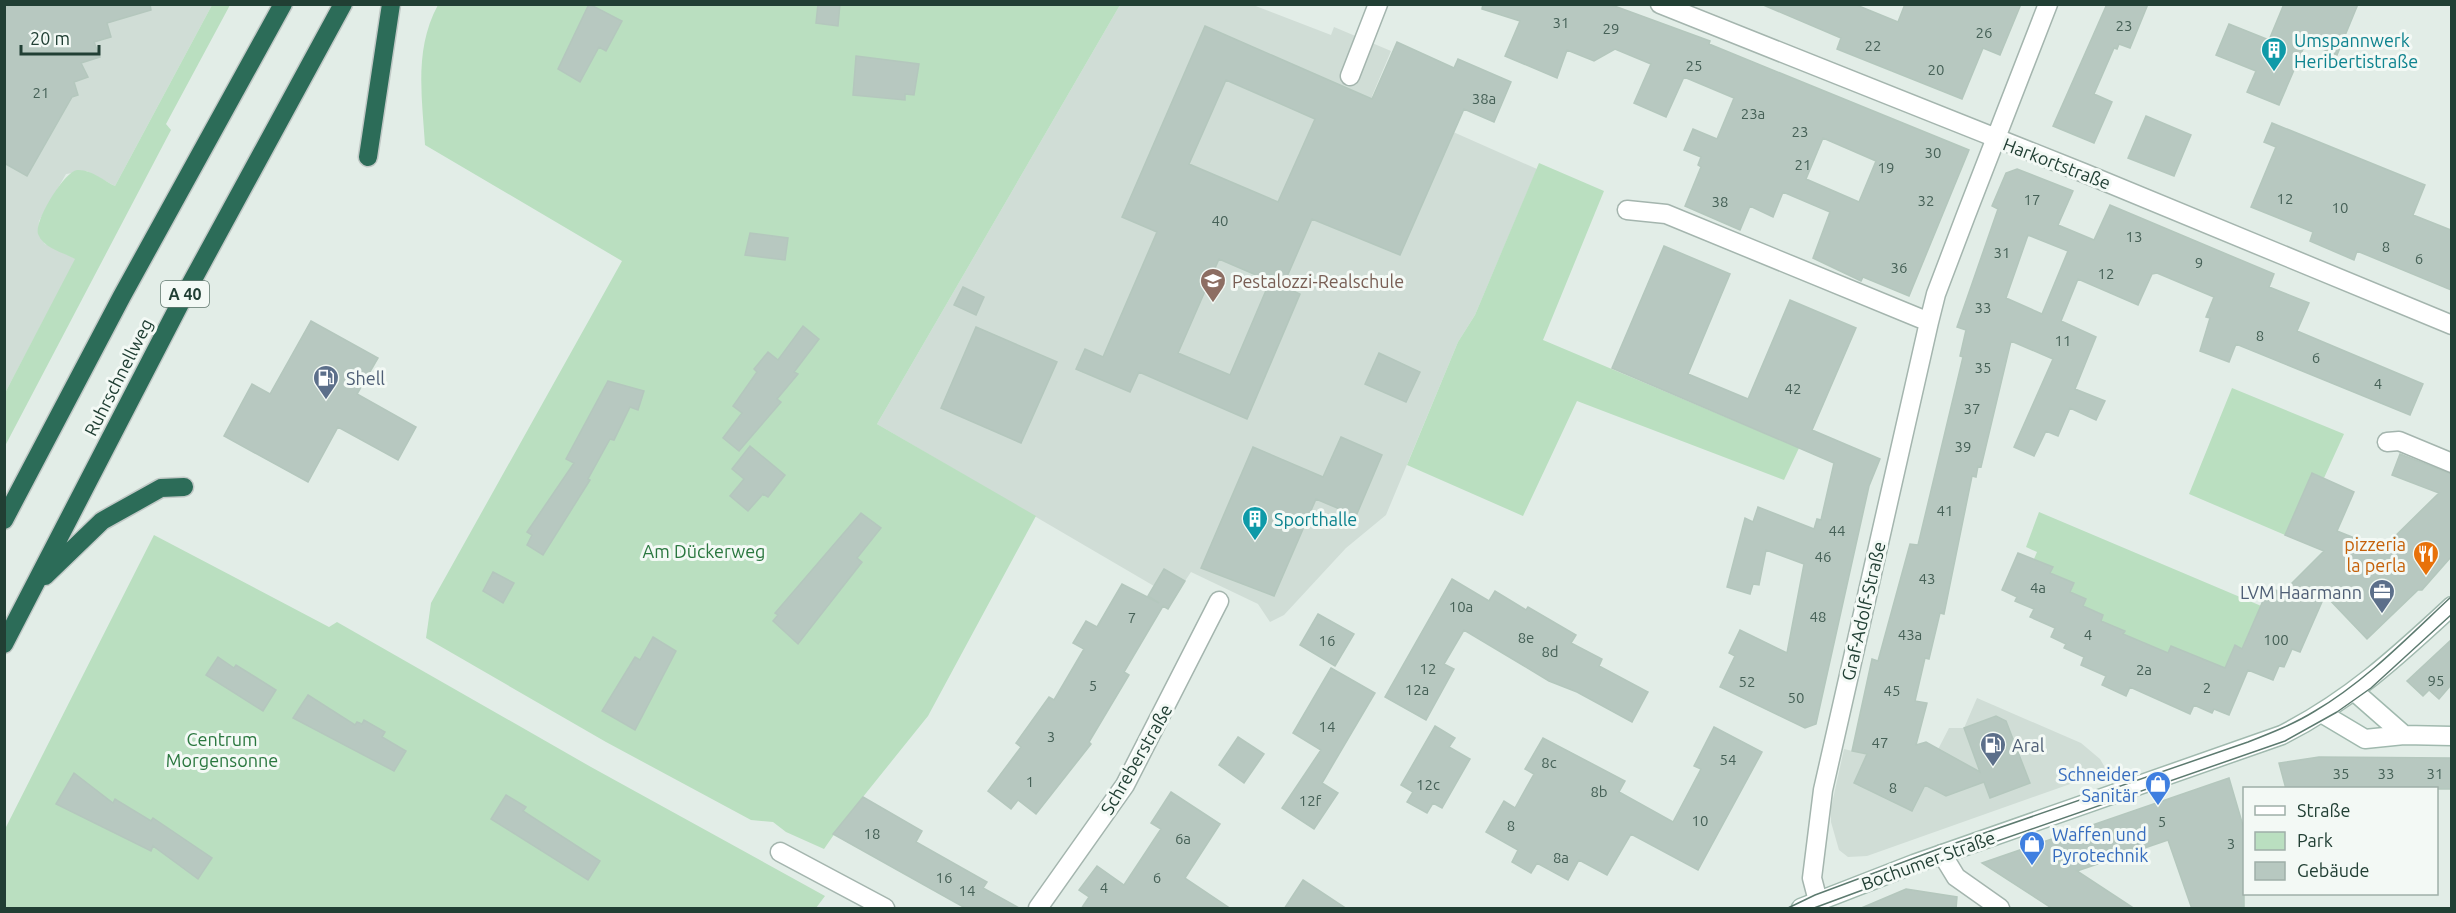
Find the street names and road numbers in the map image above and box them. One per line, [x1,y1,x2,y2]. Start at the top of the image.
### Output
street label: Harkortstraße [2000,133,2114,193]
road number: A 40 [161,281,209,307]
street label: Ruhrschnellweg [80,315,156,439]
street label: Graf-Adolf-Straße [1837,539,1889,683]
street label: Schreberstraße [1096,700,1176,818]
street label: Bochumer Straße [1858,827,1998,893]

